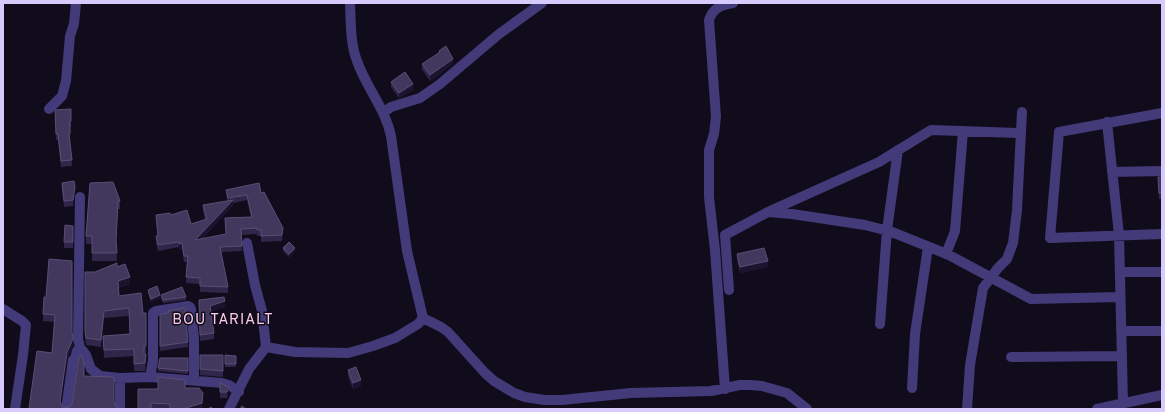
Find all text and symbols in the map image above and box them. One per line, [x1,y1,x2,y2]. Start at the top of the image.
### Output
district label: BOU TARIALT [172,311,274,330]

